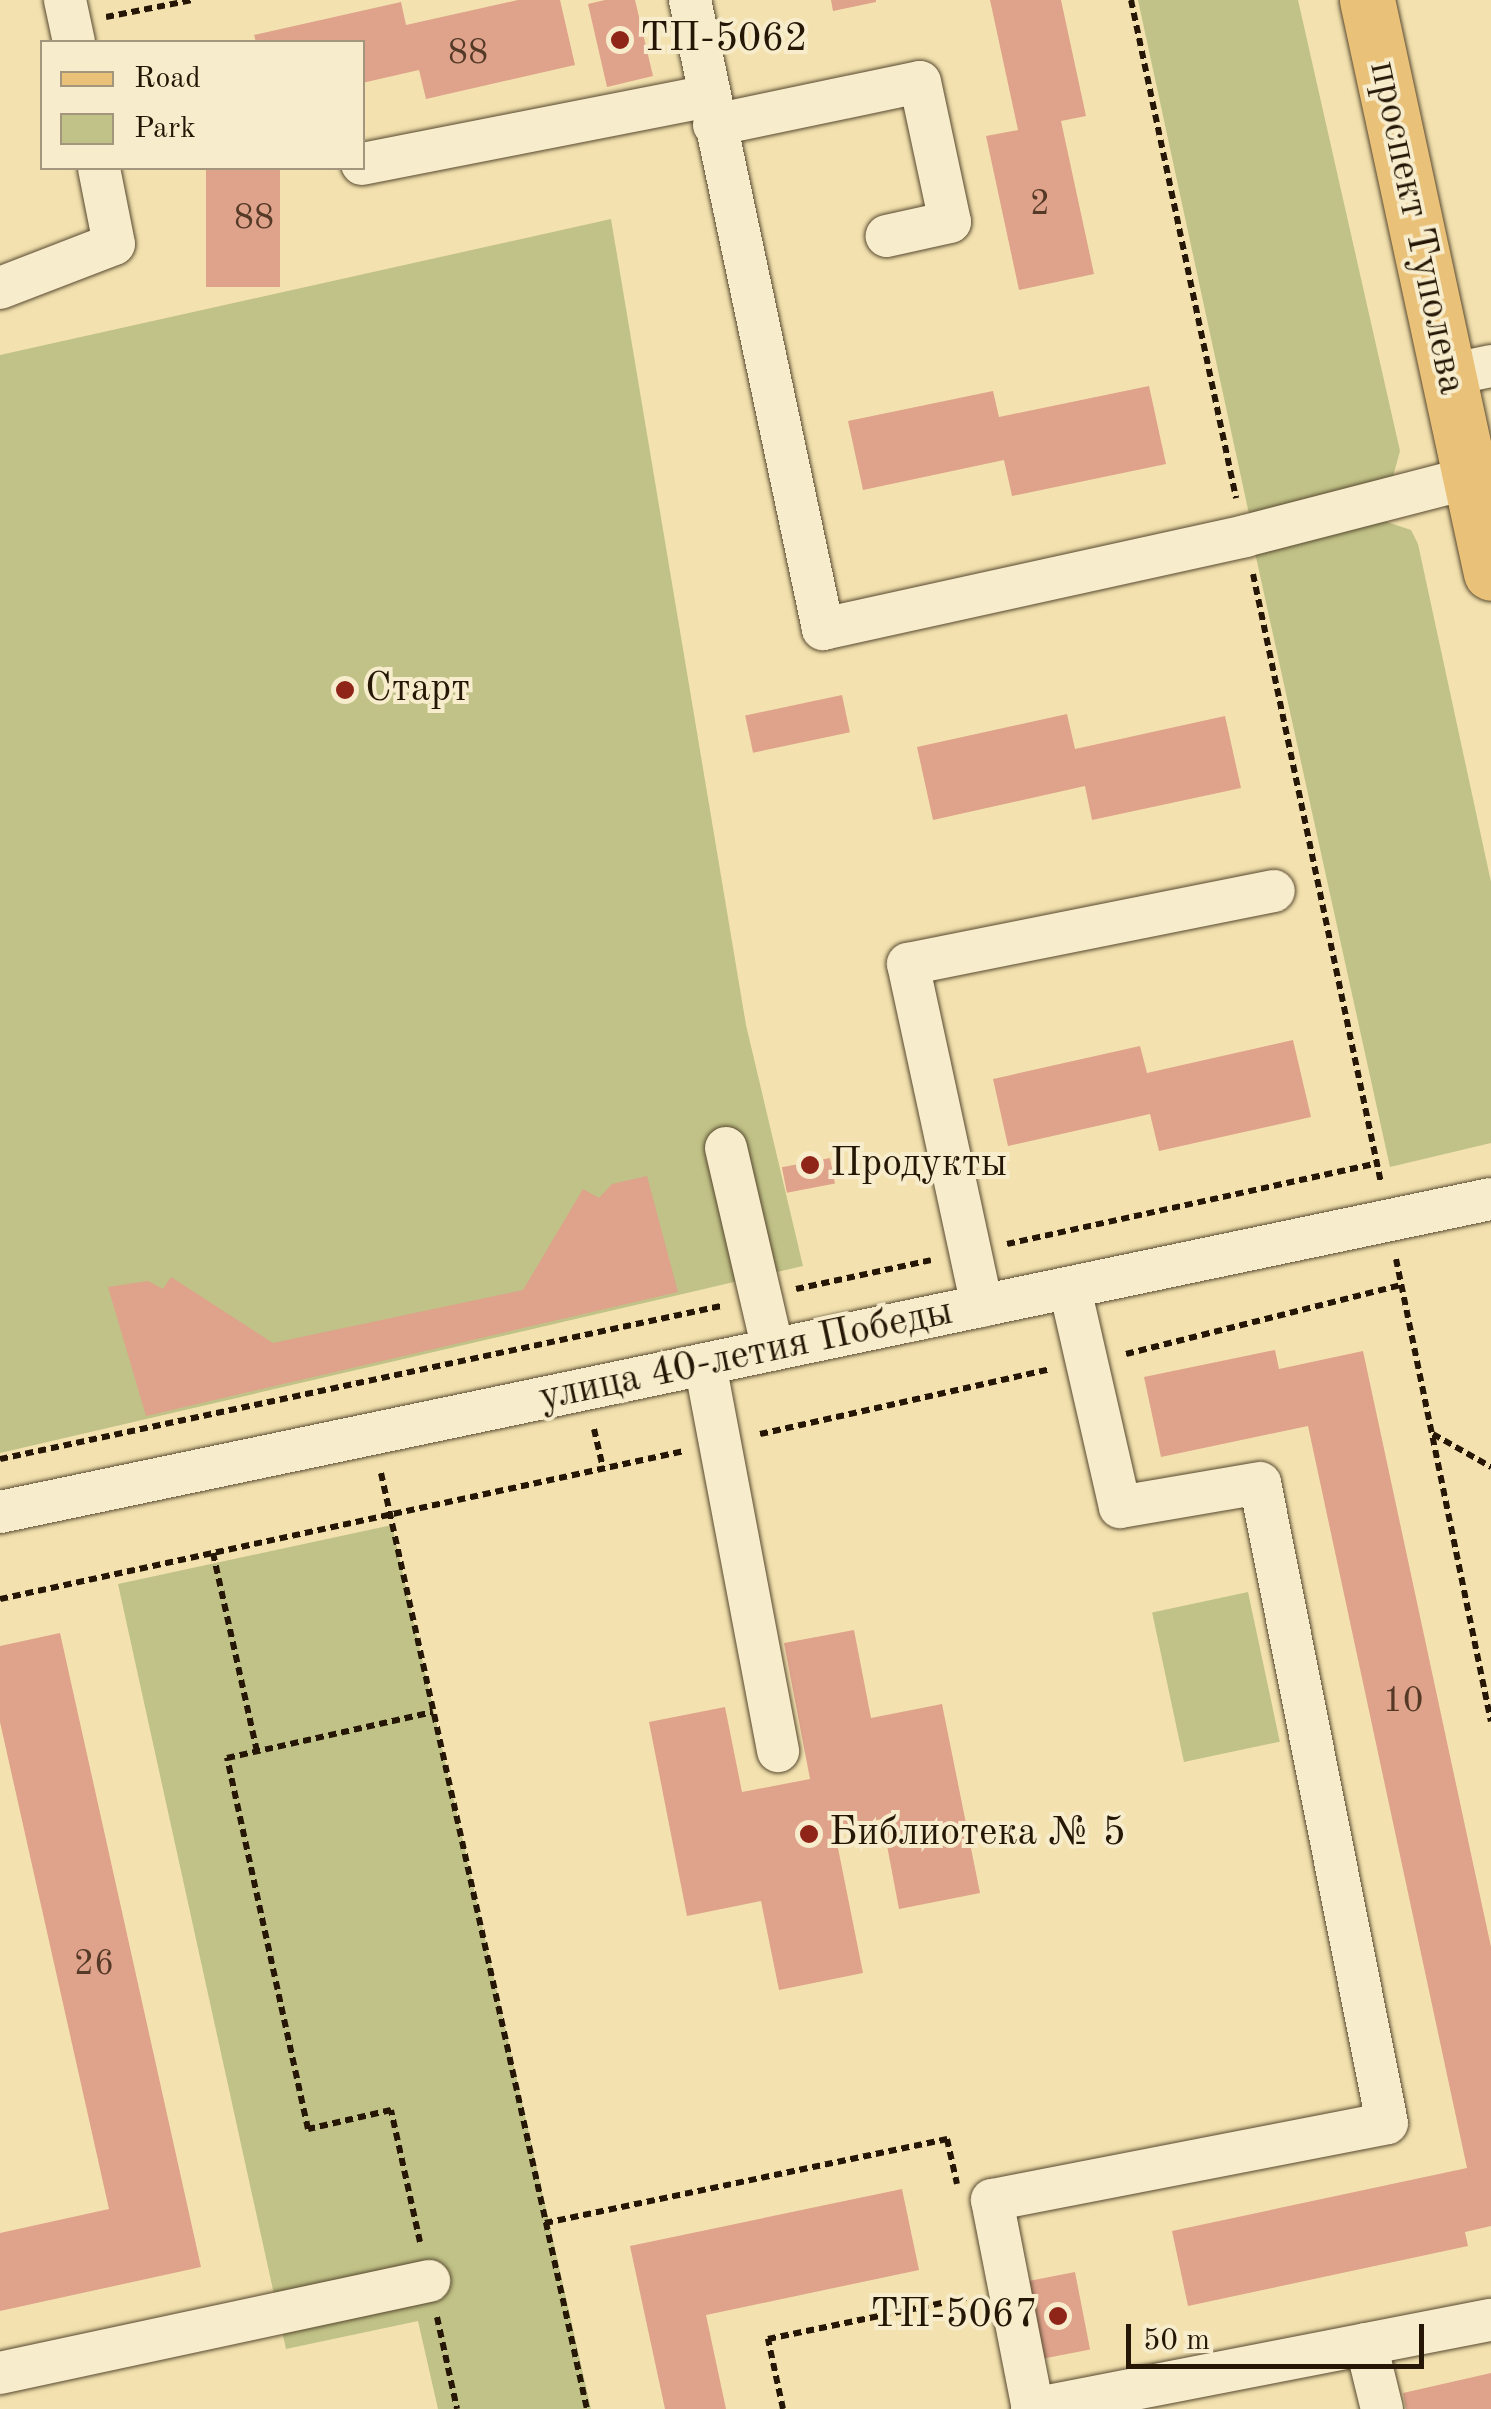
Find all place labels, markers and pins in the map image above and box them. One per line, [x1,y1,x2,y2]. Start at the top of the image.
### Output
place label: ТП-5062 [640,16,808,64]
marker: ТП-5062 [609,29,631,51]
place label: Старт [365,666,470,714]
marker: Старт [334,679,356,701]
place label: Продукты [830,1141,1007,1189]
marker: Продукты [799,1154,821,1176]
place label: Библиотека № 5 [829,1810,1126,1858]
marker: Библиотека № 5 [798,1823,820,1845]
place label: ТП-5067 [870,2292,1038,2340]
marker: ТП-5067 [1047,2305,1069,2327]

